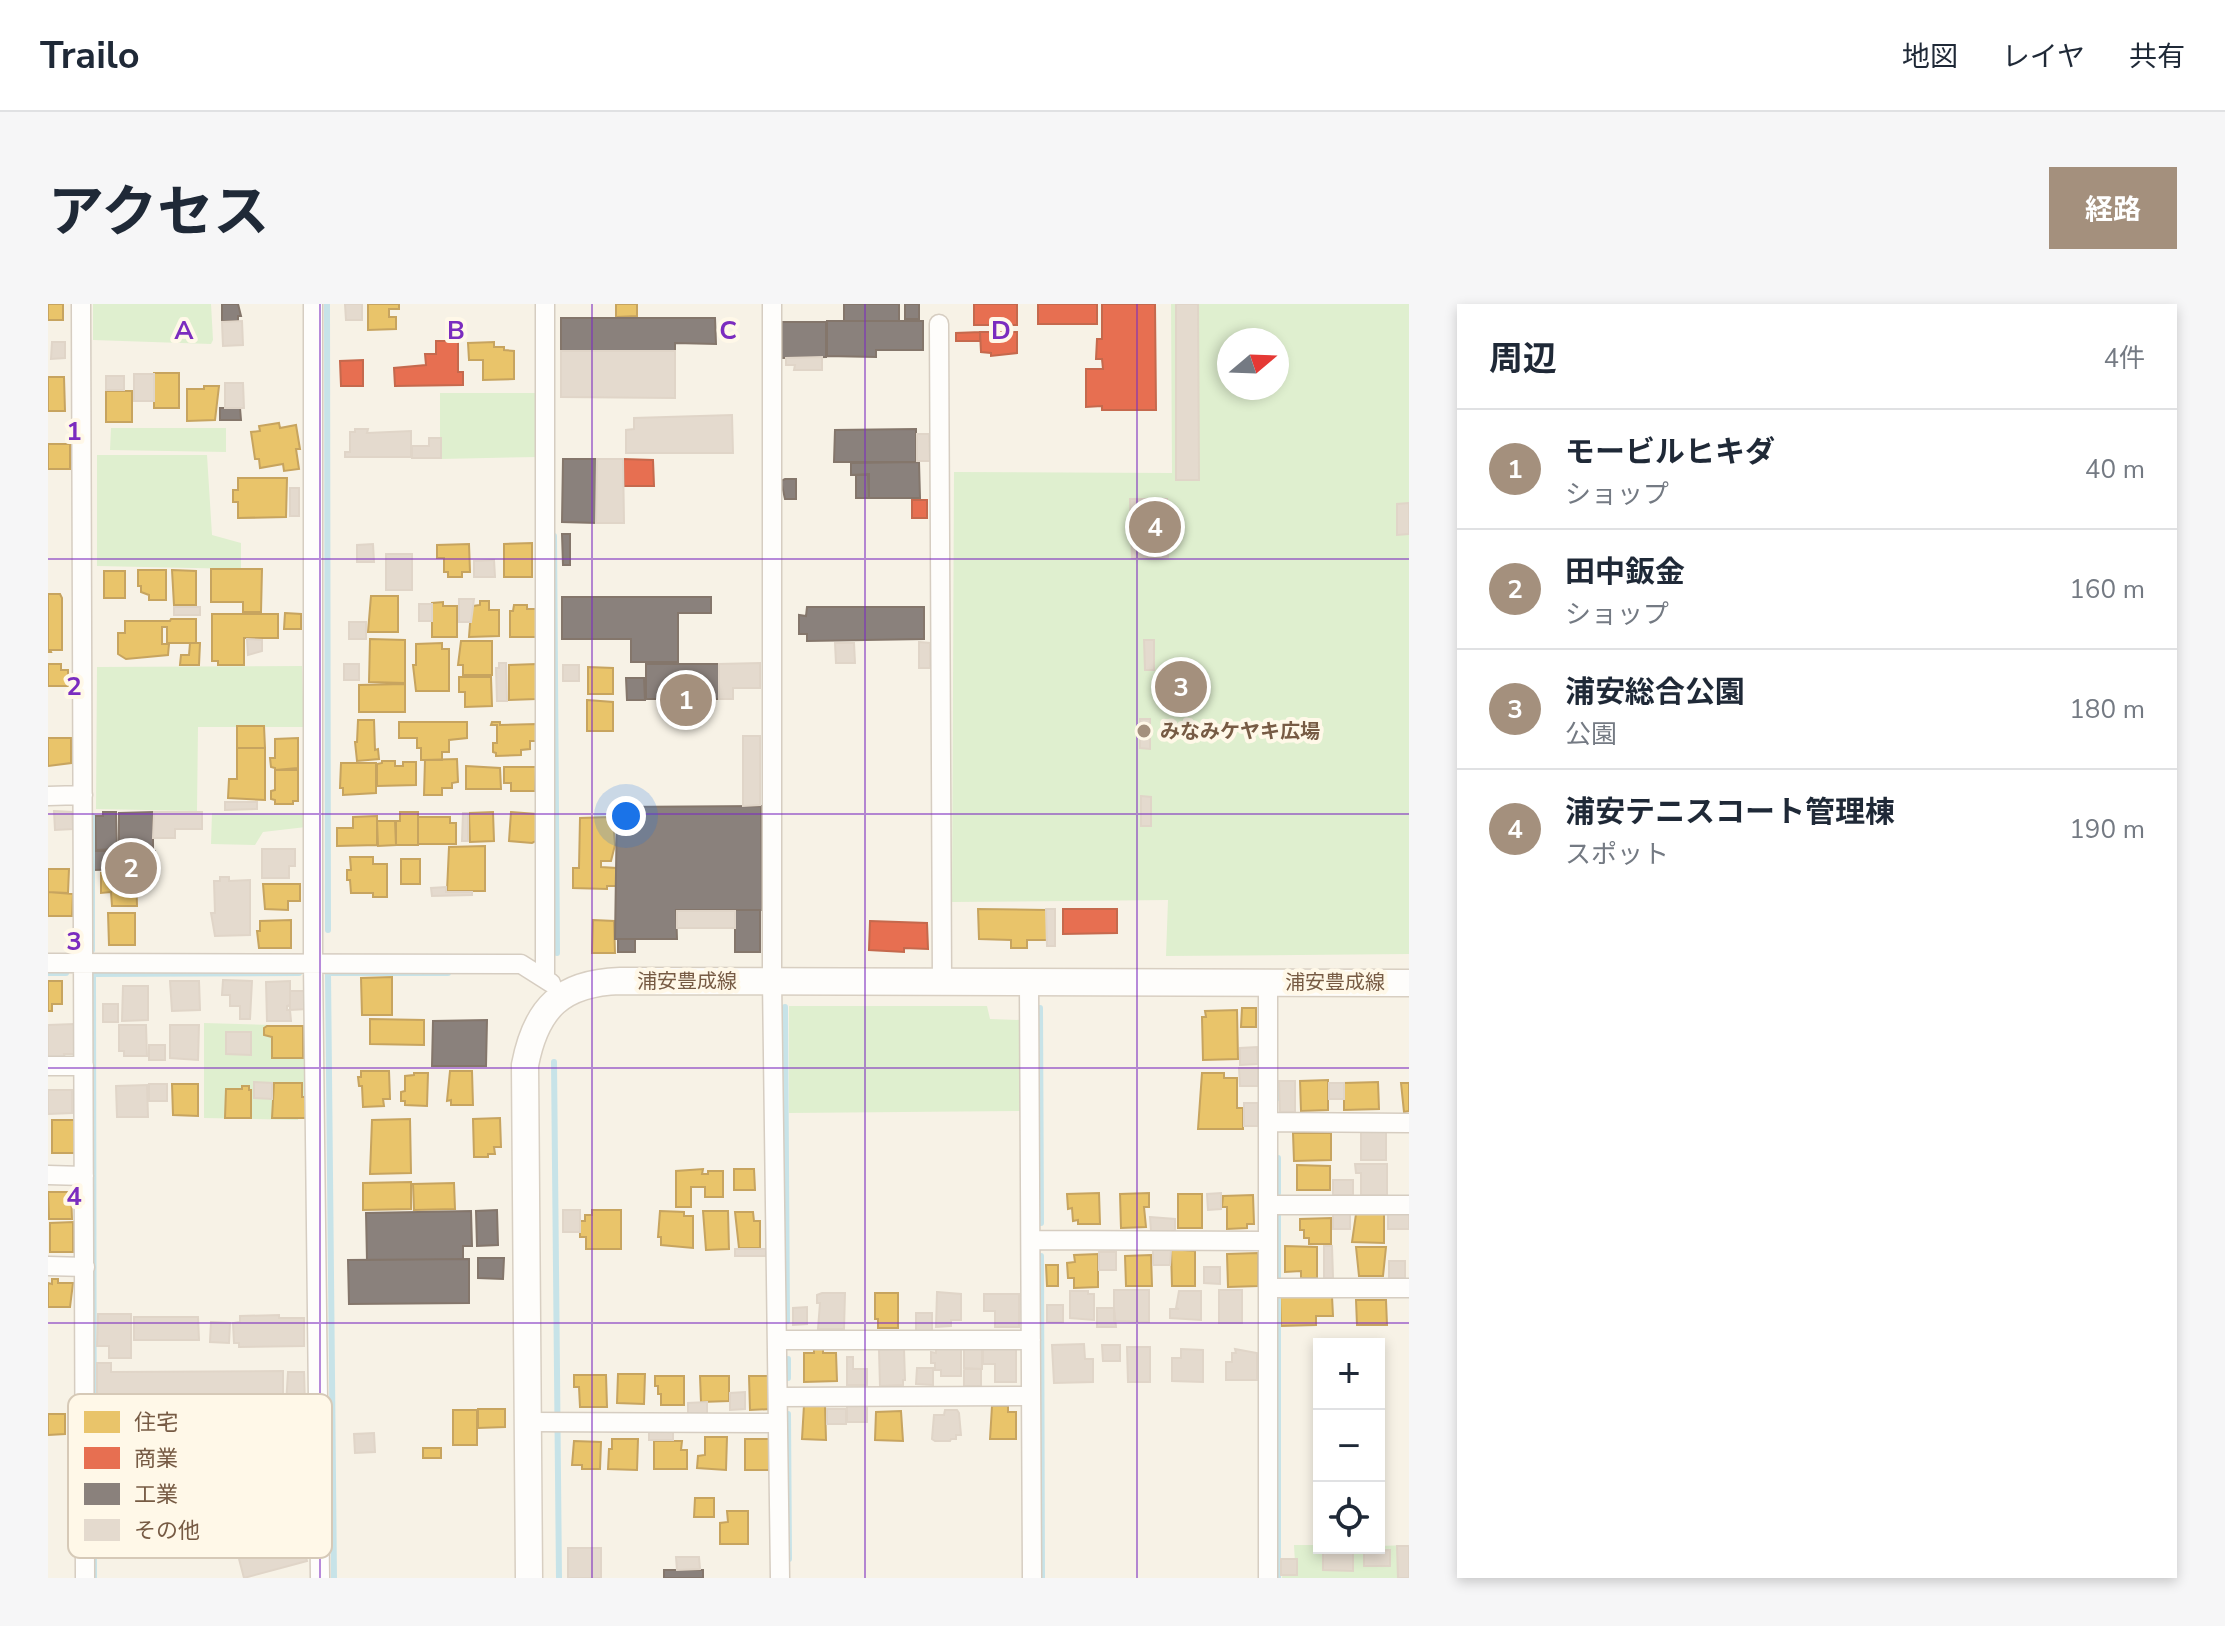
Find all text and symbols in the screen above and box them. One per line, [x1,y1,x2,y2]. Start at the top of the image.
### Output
text: Trailo [40,30,140,81]
text: 地図 [1902,38,1958,76]
text: レイヤ [2002,38,2085,76]
text: 共有 [2129,38,2185,76]
button: 経路 [2049,167,2177,249]
text: アクセス [48,174,269,251]
text: A [174,313,194,348]
text: B [447,313,465,348]
text: C [719,313,737,348]
text: D [991,313,1011,348]
north arrow [1217,328,1289,400]
text: 周辺 [1489,336,1557,382]
text: 4件 [2103,341,2145,376]
text: 1 [66,414,82,449]
text: モービルヒキダ [1565,432,1775,473]
text: 1 [1507,452,1523,487]
text: 40 m [2085,452,2145,487]
text: ショップ [1565,477,1669,512]
pin: 4 [1129,497,1181,557]
text: 田中鈑金 [1565,552,1685,593]
text: 2 [1507,572,1523,607]
text: 160 m [2069,572,2145,607]
text: ショップ [1565,597,1669,632]
pin: 3 [1155,657,1207,717]
text: 2 [66,669,82,704]
pin: 1 [660,670,712,730]
text: 浦安総合公園 [1565,672,1745,713]
text: 3 [1507,692,1523,727]
text: 180 m [2069,692,2145,727]
text: 公園 [1565,717,1617,752]
place label: みなみケヤキ広場 [1160,718,1320,745]
marker: みなみケヤキ広場 [1135,722,1153,740]
text: 浦安テニスコート管理棟 [1565,792,1895,833]
your location [606,796,646,836]
text: 4 [1507,812,1523,847]
text: 190 m [2069,812,2145,847]
text: スポット [1565,837,1669,872]
pin: 2 [105,838,157,898]
text: 3 [66,924,82,959]
street label: 浦安豊成線 [637,968,737,995]
street label: 浦安豊成線 [1285,969,1385,996]
text: 4 [66,1179,82,1214]
map controls [1313,1338,1385,1554]
button: + [1313,1338,1385,1410]
legend [68,1394,332,1558]
text: 住宅 [134,1408,178,1438]
button: − [1313,1410,1385,1482]
text: 商業 [134,1444,178,1474]
text: 工業 [134,1480,178,1510]
button: locate [1313,1482,1385,1554]
text: その他 [134,1516,200,1546]

